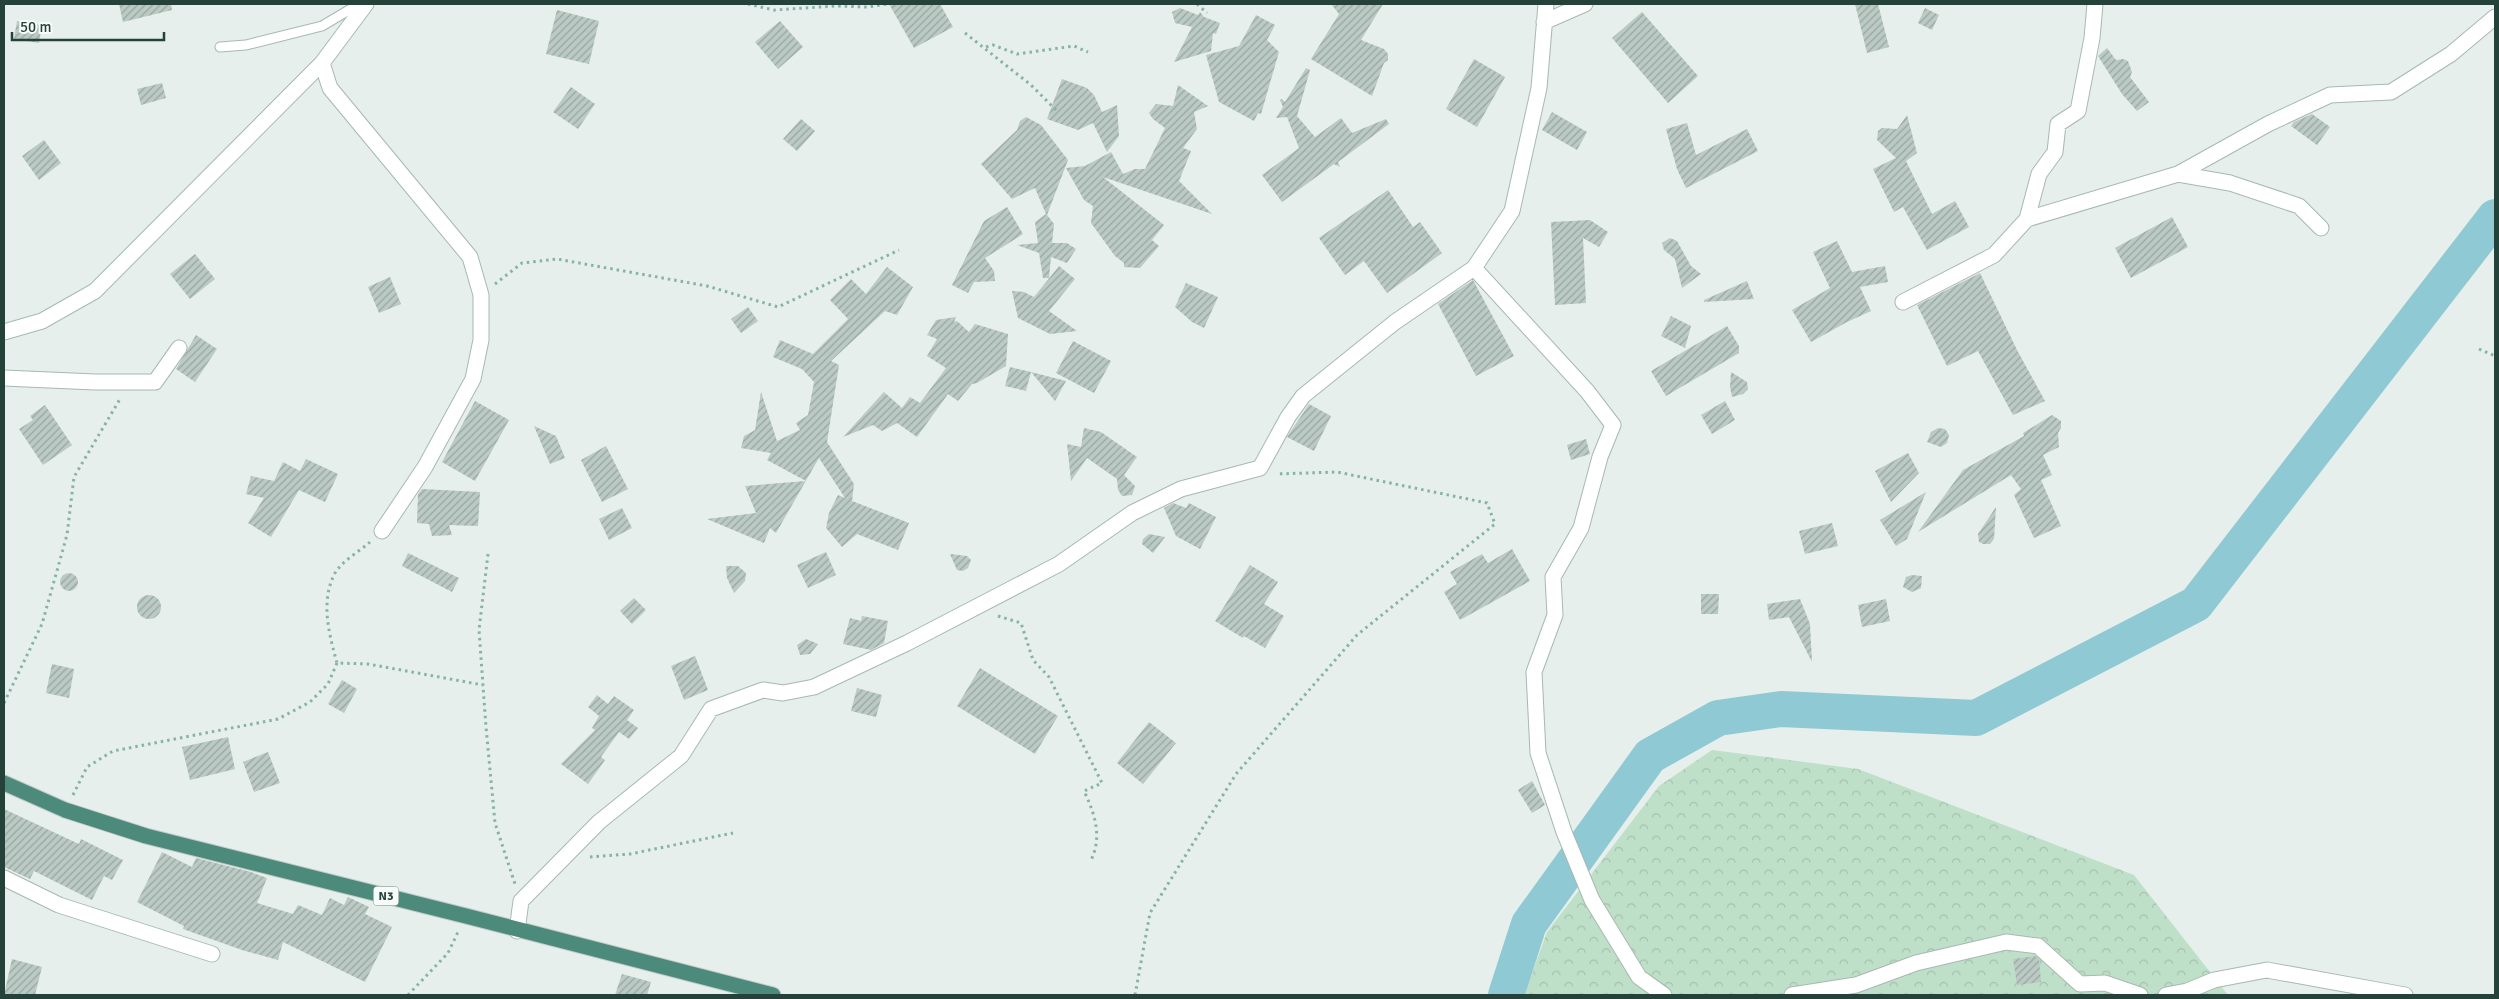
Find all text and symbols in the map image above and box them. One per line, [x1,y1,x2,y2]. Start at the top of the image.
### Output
scale bar [12,10,165,42]
text: 50 m [20,18,51,36]
road number: N3 [374,886,398,906]

